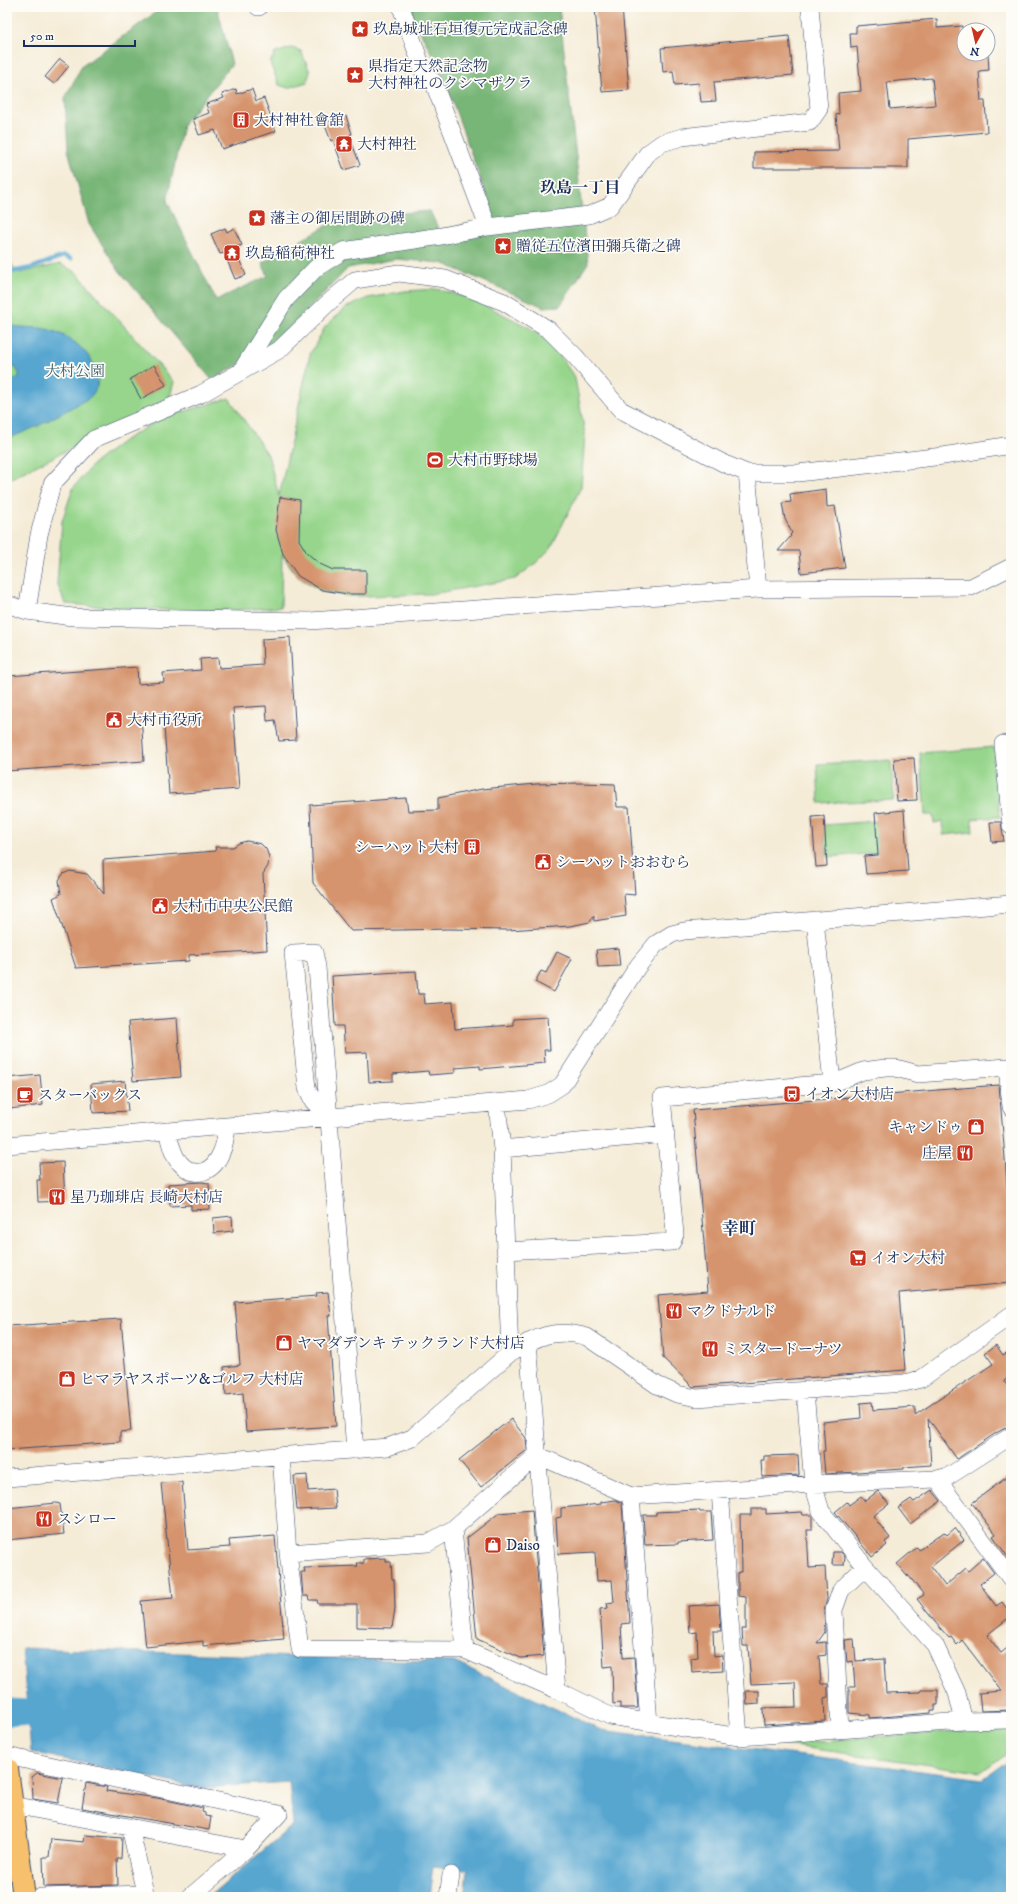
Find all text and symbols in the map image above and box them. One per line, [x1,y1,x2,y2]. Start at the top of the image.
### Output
place icon: 玖島城址石垣復元完成記念碑 [350,19,370,39]
place label: 玖島城址石垣復元完成記念碑 [373,20,568,39]
scale bar [24,22,135,48]
north arrow [956,22,996,62]
text: 50 m [30,29,54,44]
text: N [969,43,980,58]
place label: 県指定天然記念物 大村神社のクシマザクラ [368,57,532,93]
place icon: 県指定天然記念物 大村神社のクシマザクラ [345,65,365,85]
building icon: 大村神社會舘 [231,110,251,130]
place label: 大村神社會舘 [254,111,344,130]
temple icon: 大村神社 [334,134,354,154]
place label: 大村神社 [357,135,417,154]
district label: 玖島一丁目 [540,178,620,198]
place icon: 藩主の御居間跡の碑 [247,208,267,228]
place label: 藩主の御居間跡の碑 [270,209,405,228]
place icon: 贈従五位濱田彌兵衛之碑 [493,236,513,256]
place label: 贈従五位濱田彌兵衛之碑 [516,237,681,256]
temple icon: 玖島稲荷神社 [222,243,242,263]
place label: 玖島稲荷神社 [245,244,335,263]
park label: 大村公園 [45,362,105,381]
sports icon: 大村市野球場 [425,450,445,470]
place label: 大村市野球場 [448,451,538,470]
public building icon: 大村市役所 [104,710,124,730]
place label: 大村市役所 [127,711,202,730]
building icon: シーハット大村 [462,837,482,857]
place label: シーハット大村 [355,838,459,857]
public building icon: シーハットおおむら [533,852,553,872]
place label: シーハットおおむら [556,853,690,872]
public building icon: 大村市中央公民館 [150,896,170,916]
place label: 大村市中央公民館 [173,897,293,916]
bus stop icon: イオン大村店 [782,1084,802,1104]
cafe icon: スターバックス [15,1085,35,1105]
place label: イオン大村店 [805,1085,895,1104]
place label: スターバックス [38,1086,142,1105]
shop icon: キャンドゥ [966,1117,986,1137]
place label: キャンドゥ [888,1118,963,1137]
restaurant icon: 庄屋 [955,1143,975,1163]
place label: 庄屋 [922,1144,952,1163]
restaurant icon: 星乃珈琲店 長崎大村店 [47,1187,67,1207]
place label: 星乃珈琲店 長崎大村店 [70,1188,223,1207]
district label: 幸町 [722,1218,756,1240]
supermarket icon: イオン大村 [848,1248,868,1268]
place label: イオン大村 [871,1249,946,1268]
restaurant icon: マクドナルド [664,1301,684,1321]
place label: マクドナルド [687,1302,776,1321]
shop icon: ヤマダデンキ テックランド大村店 [274,1333,294,1353]
place label: ヤマダデンキ テックランド大村店 [297,1334,525,1353]
restaurant icon: ミスタードーナツ [700,1339,720,1359]
place label: ミスタードーナツ [723,1340,843,1359]
shop icon: ヒマラヤスポーツ&ゴルフ 大村店 [57,1369,77,1389]
place label: ヒマラヤスポーツ&ゴルフ 大村店 [80,1370,304,1389]
restaurant icon: スシロー [34,1509,54,1529]
place label: スシロー [57,1510,117,1529]
shop icon: Daiso [483,1535,503,1555]
place label: Daiso [506,1536,540,1555]

